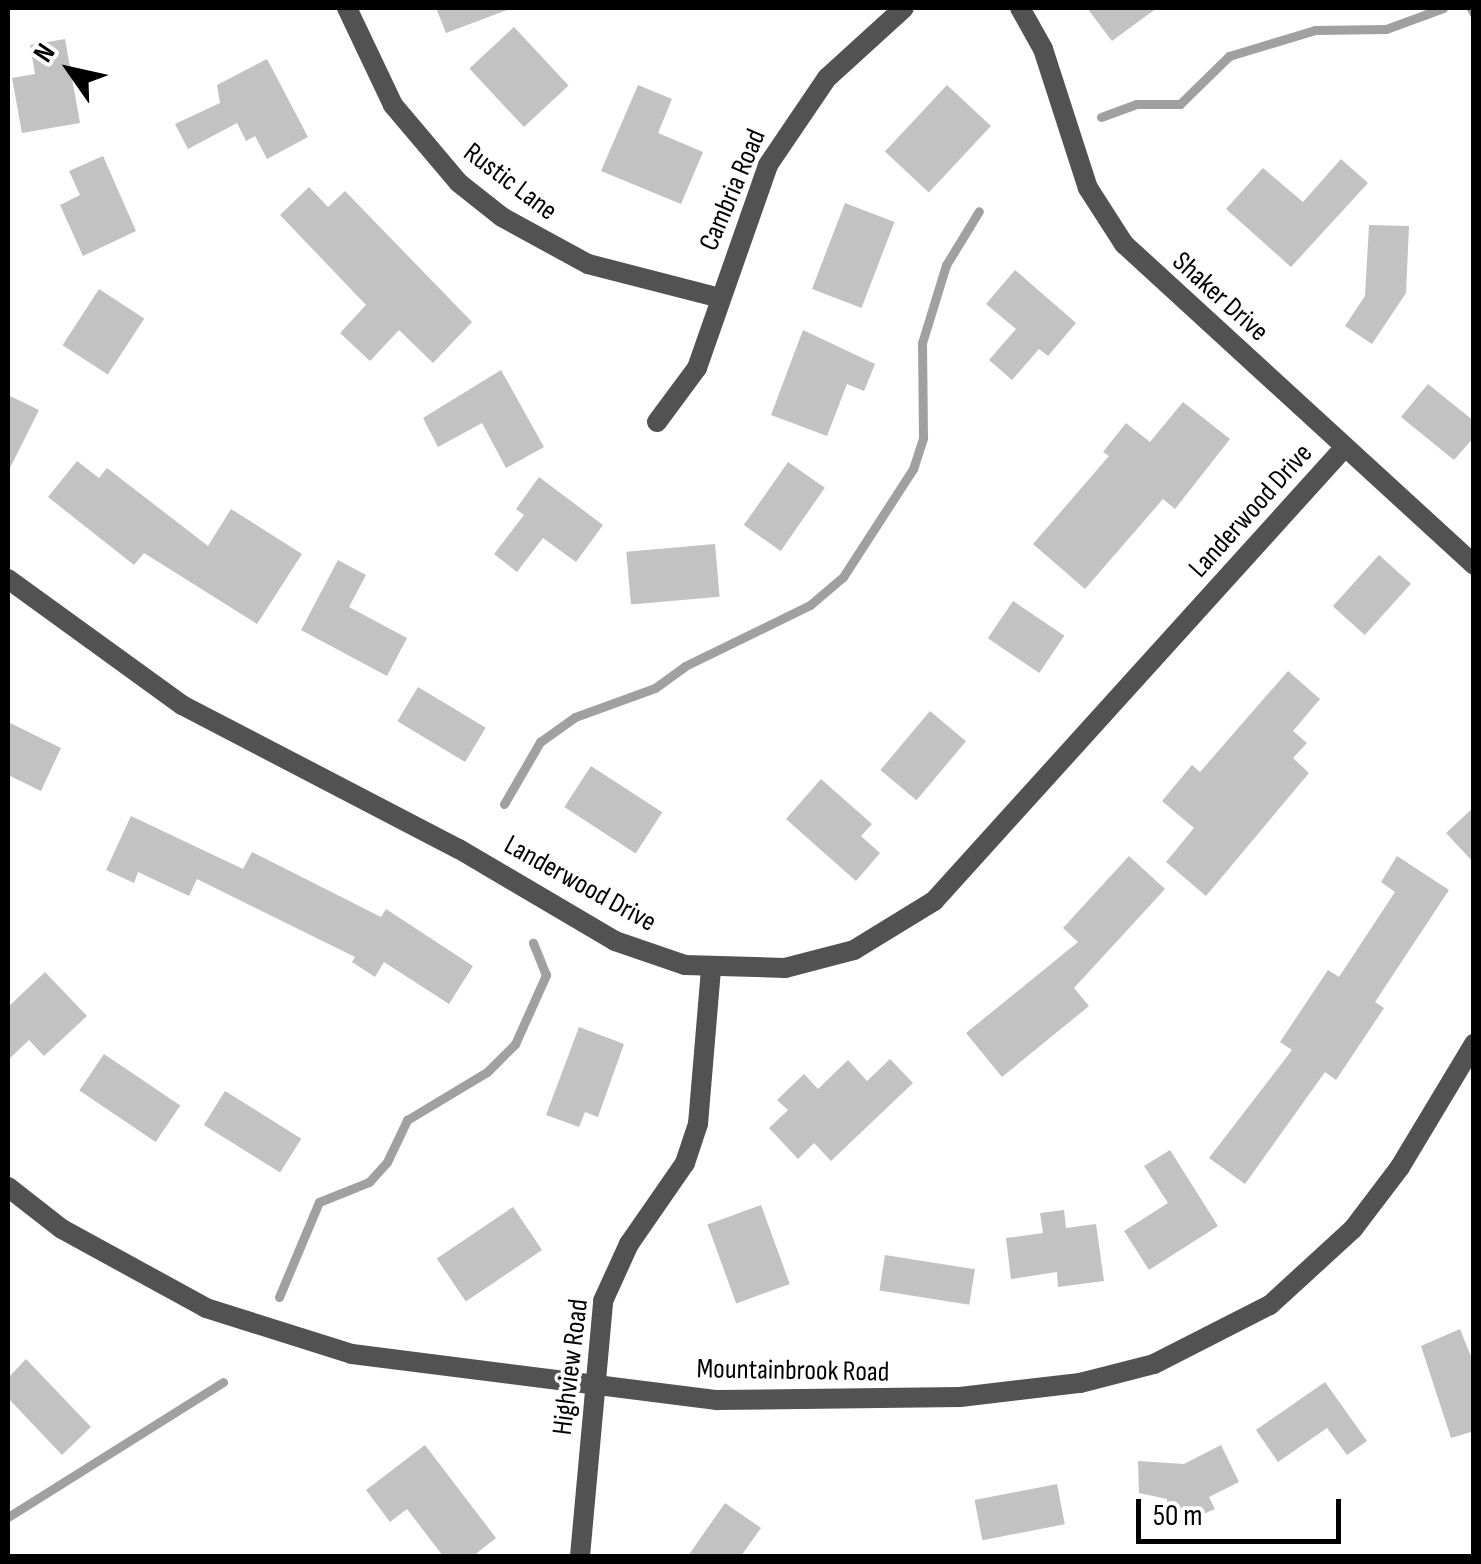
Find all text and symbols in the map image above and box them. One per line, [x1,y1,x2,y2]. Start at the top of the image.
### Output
north arrow [20,20,120,120]
text: N [27,38,63,68]
street label: Cambria Road [692,124,774,256]
street label: Rustic Lane [457,136,563,228]
street label: Shaker Drive [1165,245,1275,349]
street label: Landerwood Drive [1182,437,1320,585]
street label: Landerwood Drive [498,828,662,940]
street label: Highview Road [546,1297,596,1437]
street label: Mountainbrook Road [696,1353,890,1389]
scale bar [1141,1479,1346,1541]
text: 50 m [1153,1498,1202,1534]

